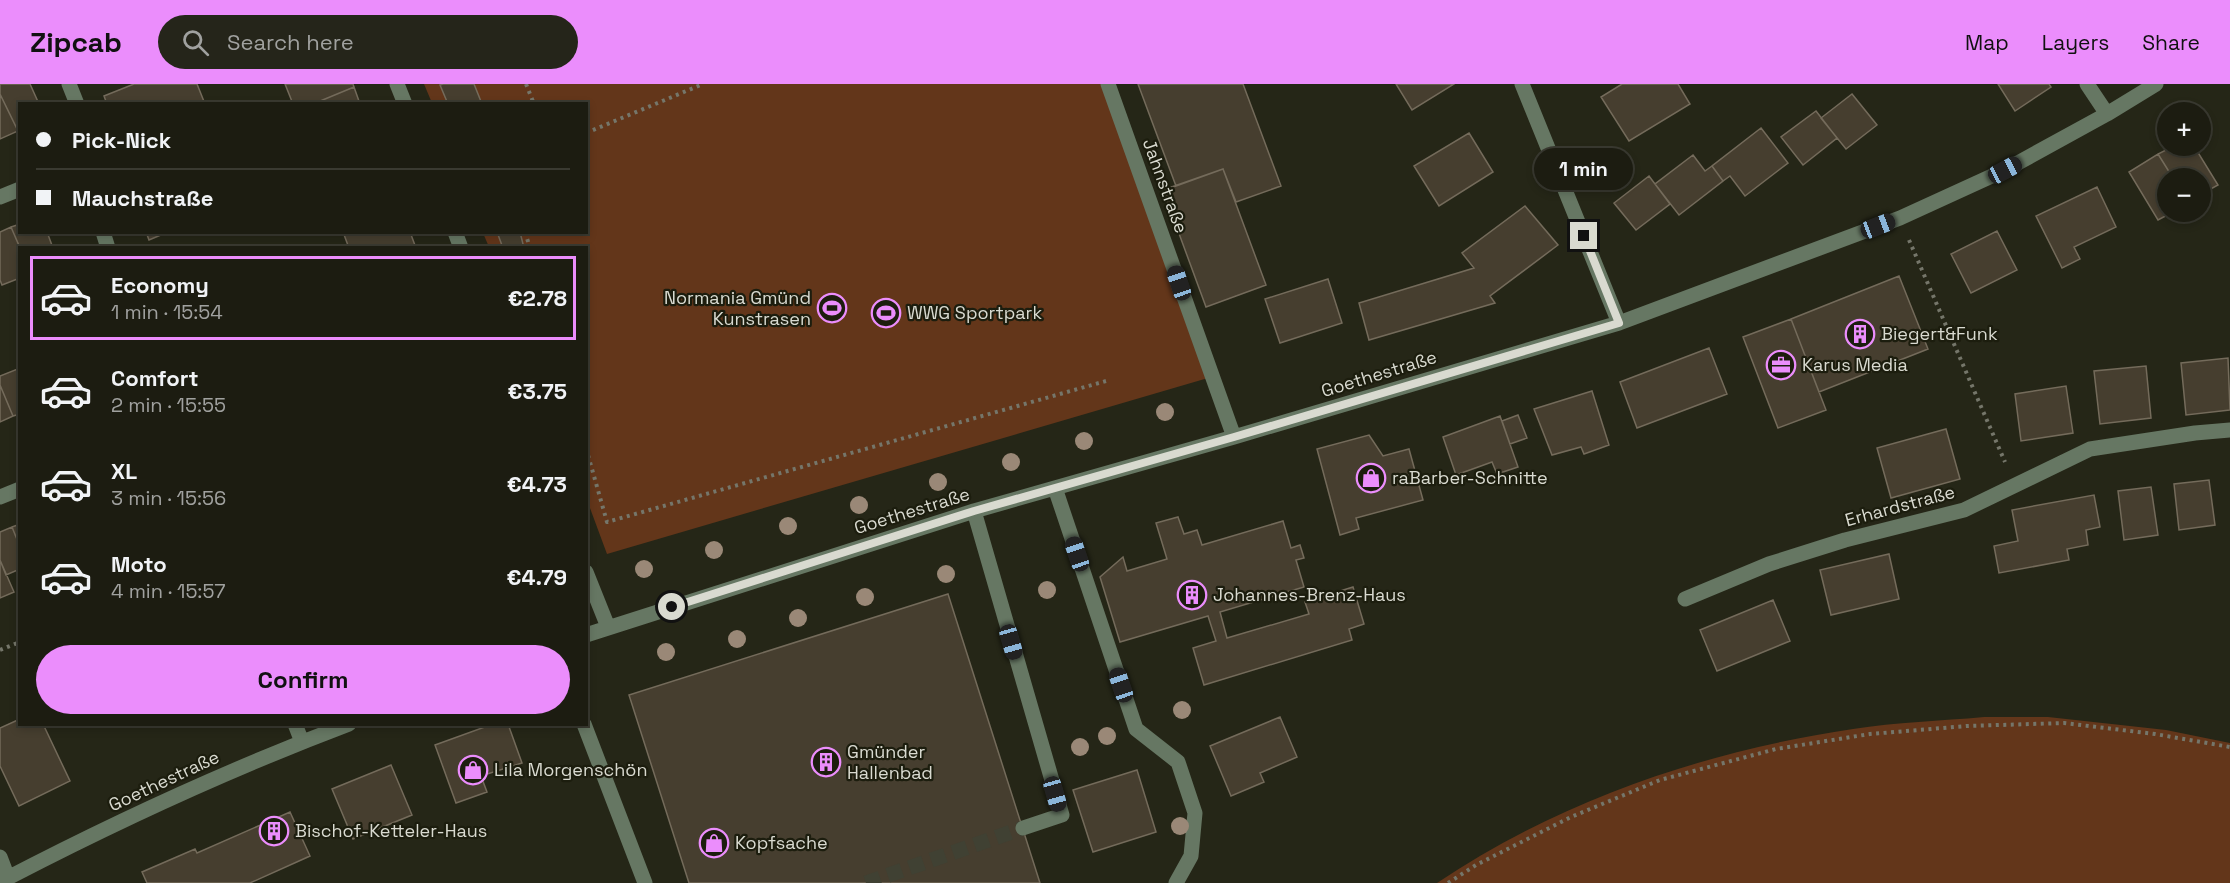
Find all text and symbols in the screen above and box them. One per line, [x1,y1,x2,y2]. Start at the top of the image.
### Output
search box [158,15,578,69]
text: Zipcab [30,24,122,60]
icon: search [179,26,212,59]
text: Search here [227,28,354,56]
text: Map [1965,29,2009,56]
text: Layers [2042,29,2109,56]
text: Share [2142,29,2200,56]
map controls [2157,102,2211,222]
button: + [2157,102,2211,156]
text: Pick-Nick [72,126,171,154]
street label: Jahnstraße [1138,135,1193,236]
callout: 1 min [1534,149,1634,191]
car [1985,154,2025,186]
text: 1 min [1559,156,1608,182]
button: − [2157,168,2211,222]
text: Mauchstraße [72,184,213,212]
car [1858,211,1898,241]
route end [1570,222,1597,249]
car [1165,263,1193,303]
icon: car [39,271,93,325]
text: Economy [111,271,209,299]
text: €2.78 [508,284,567,312]
place label: Normania Gmünd Kunstrasen [664,286,811,330]
sports icon: Normania Gmünd Kunstrasen [816,292,848,324]
sports icon: WWG Sportpark [870,297,902,329]
text: 1 min · 15:54 [111,299,223,325]
place label: WWG Sportpark [907,301,1042,324]
building icon: Biegert&Funk [1844,318,1876,350]
place label: Biegert&Funk [1881,322,1998,345]
street label: Goethestraße [1318,345,1439,402]
office icon: Karus Media [1765,349,1797,381]
place label: Karus Media [1802,353,1908,376]
icon: car [39,364,93,418]
text: Comfort [111,364,199,392]
text: €3.75 [508,377,567,405]
text: 2 min · 15:55 [111,392,226,418]
icon: car [39,457,93,511]
text: XL [111,457,137,485]
shop icon: raBarber-Schnitte [1355,462,1387,494]
place label: raBarber-Schnitte [1392,466,1548,489]
text: €4.73 [507,470,567,498]
street label: Erhardstraße [1842,480,1957,531]
street label: Goethestraße [851,482,972,539]
text: 3 min · 15:56 [111,485,226,511]
car [1063,534,1091,574]
icon: car [39,550,93,604]
text: Moto [111,550,167,578]
text: €4.79 [506,563,567,591]
text: 4 min · 15:57 [111,578,225,604]
building icon: Johannes-Brenz-Haus [1176,579,1208,611]
place label: Johannes-Brenz-Haus [1213,583,1406,606]
route start [658,593,685,620]
car [997,622,1025,662]
button: Confirm [36,645,570,714]
car [1107,665,1135,705]
place label: Gmünder Hallenbad [847,740,933,784]
street label: Goethestraße [105,745,223,816]
building icon: Gmünder Hallenbad [810,746,842,778]
shop icon: Lila Morgenschön [457,754,489,786]
place label: Lila Morgenschön [494,758,647,781]
car [1041,774,1069,814]
building icon: Bischof-Ketteler-Haus [258,815,290,847]
place label: Bischof-Ketteler-Haus [295,819,487,842]
shop icon: Kopfsache [698,827,730,859]
place label: Kopfsache [735,831,828,854]

